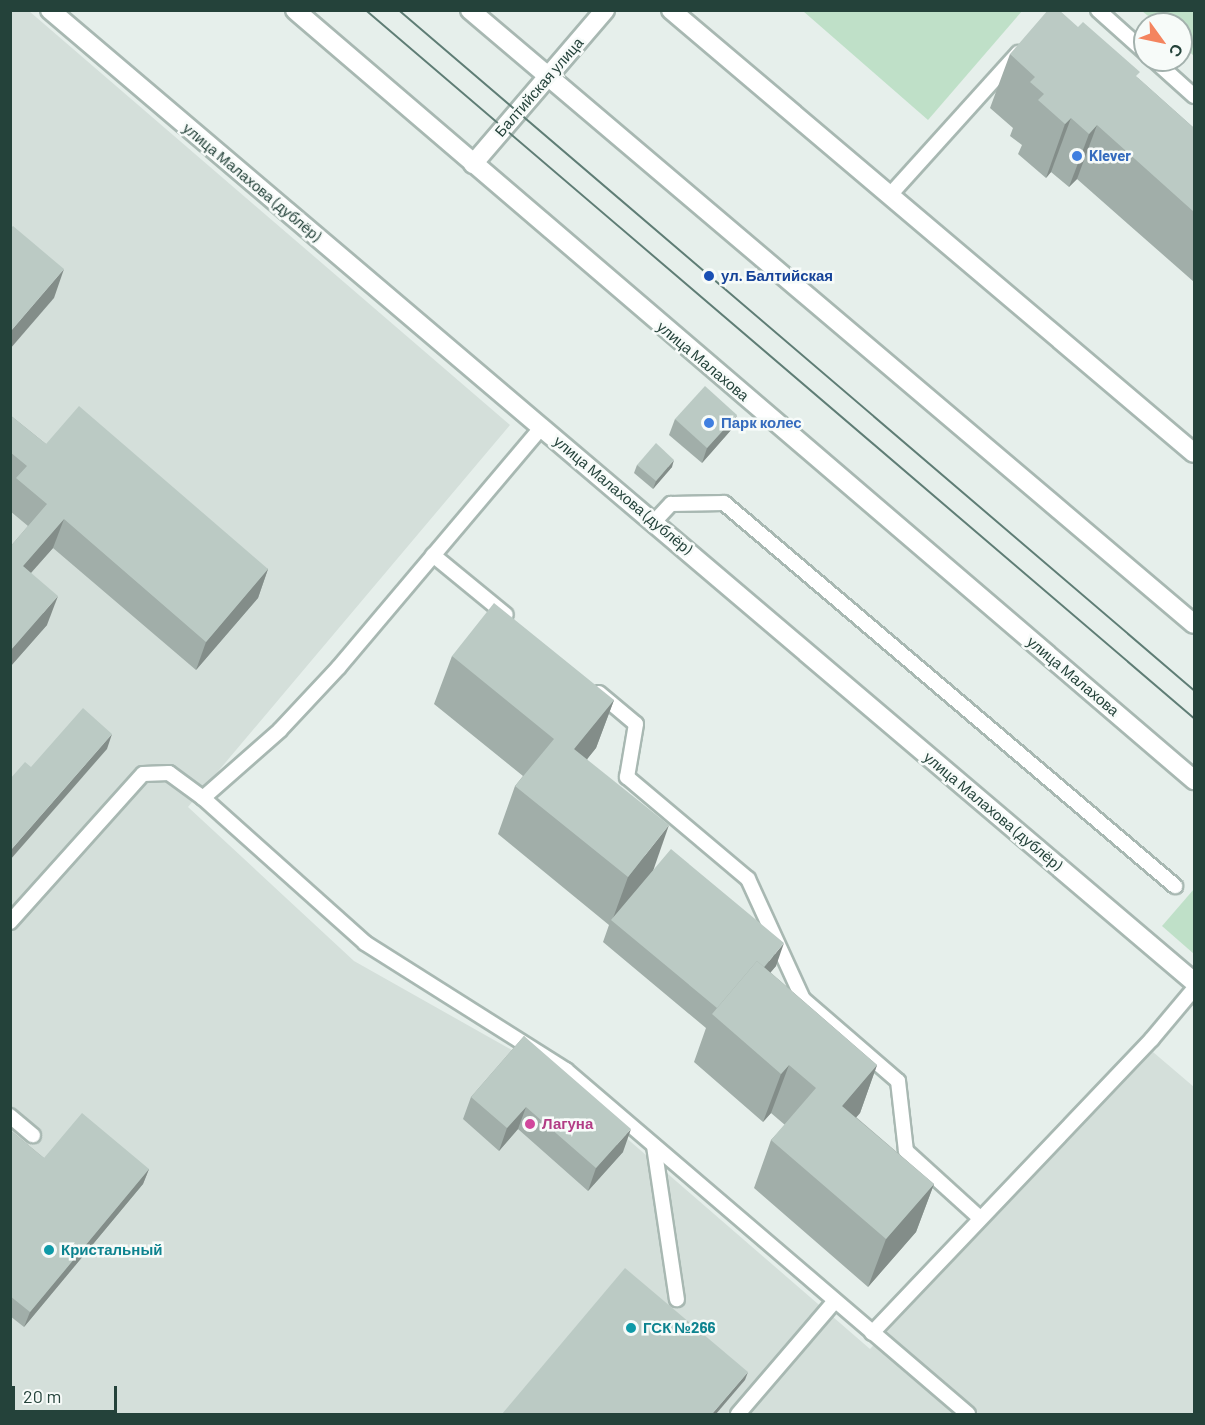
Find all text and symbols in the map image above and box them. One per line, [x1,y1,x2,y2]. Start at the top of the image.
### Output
north arrow [1133,12,1193,72]
street label: Балтийская улица [491,34,587,140]
text: С [1166,41,1188,61]
street label: улица Малахова (дублёр) [179,119,325,245]
place label: Klever [1089,147,1131,165]
marker: Klever [1070,149,1084,163]
place label: ул. Балтийская [721,267,833,285]
marker: ул. Балтийская [702,269,716,283]
street label: улица Малахова [653,317,753,405]
place label: Парк колес [721,414,802,432]
marker: Парк колес [702,416,716,430]
street label: улица Малахова (дублёр) [550,432,696,558]
street label: улица Малахова [1023,632,1123,720]
street label: улица Малахова (дублёр) [920,748,1066,874]
place label: Лагуна [542,1115,593,1133]
marker: Лагуна [523,1117,537,1131]
place label: Кристальный [61,1241,162,1259]
marker: Кристальный [42,1243,56,1257]
place label: ГСК №266 [643,1319,716,1337]
marker: ГСК №266 [624,1321,638,1335]
scale bar [15,1374,120,1412]
text: 20 m [23,1385,61,1407]

